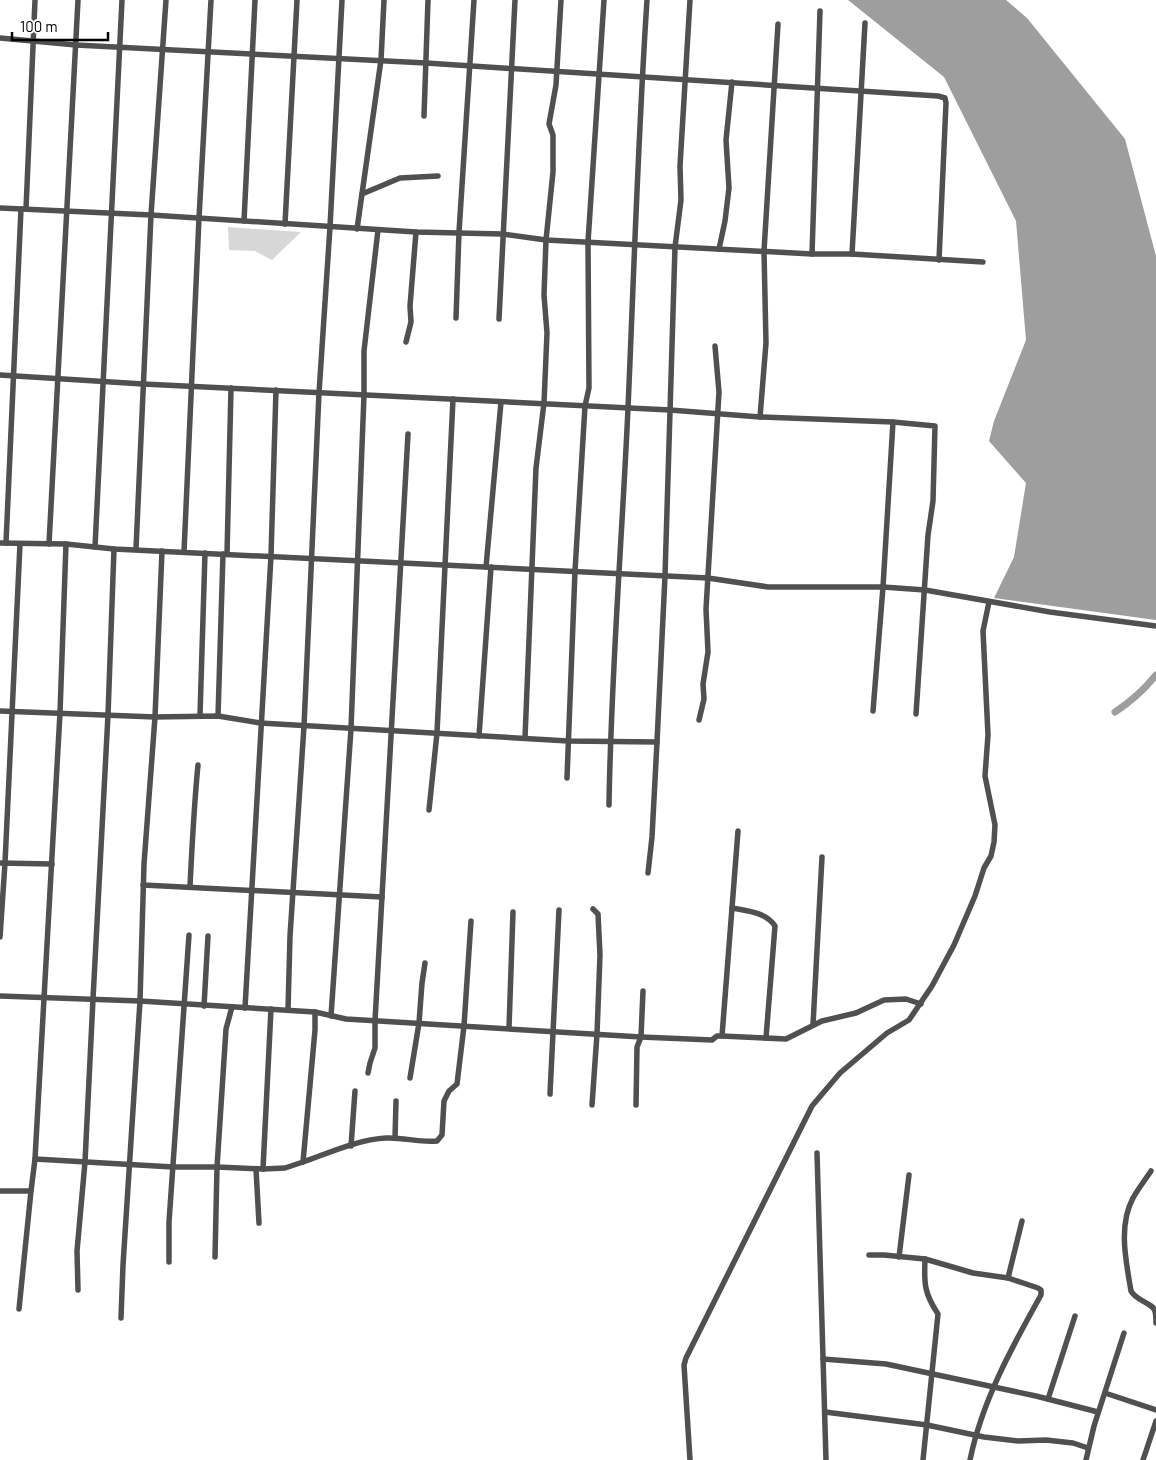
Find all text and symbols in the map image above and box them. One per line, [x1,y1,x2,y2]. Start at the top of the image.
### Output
scale bar [12,10,109,42]
text: 100 m [20,17,58,35]

